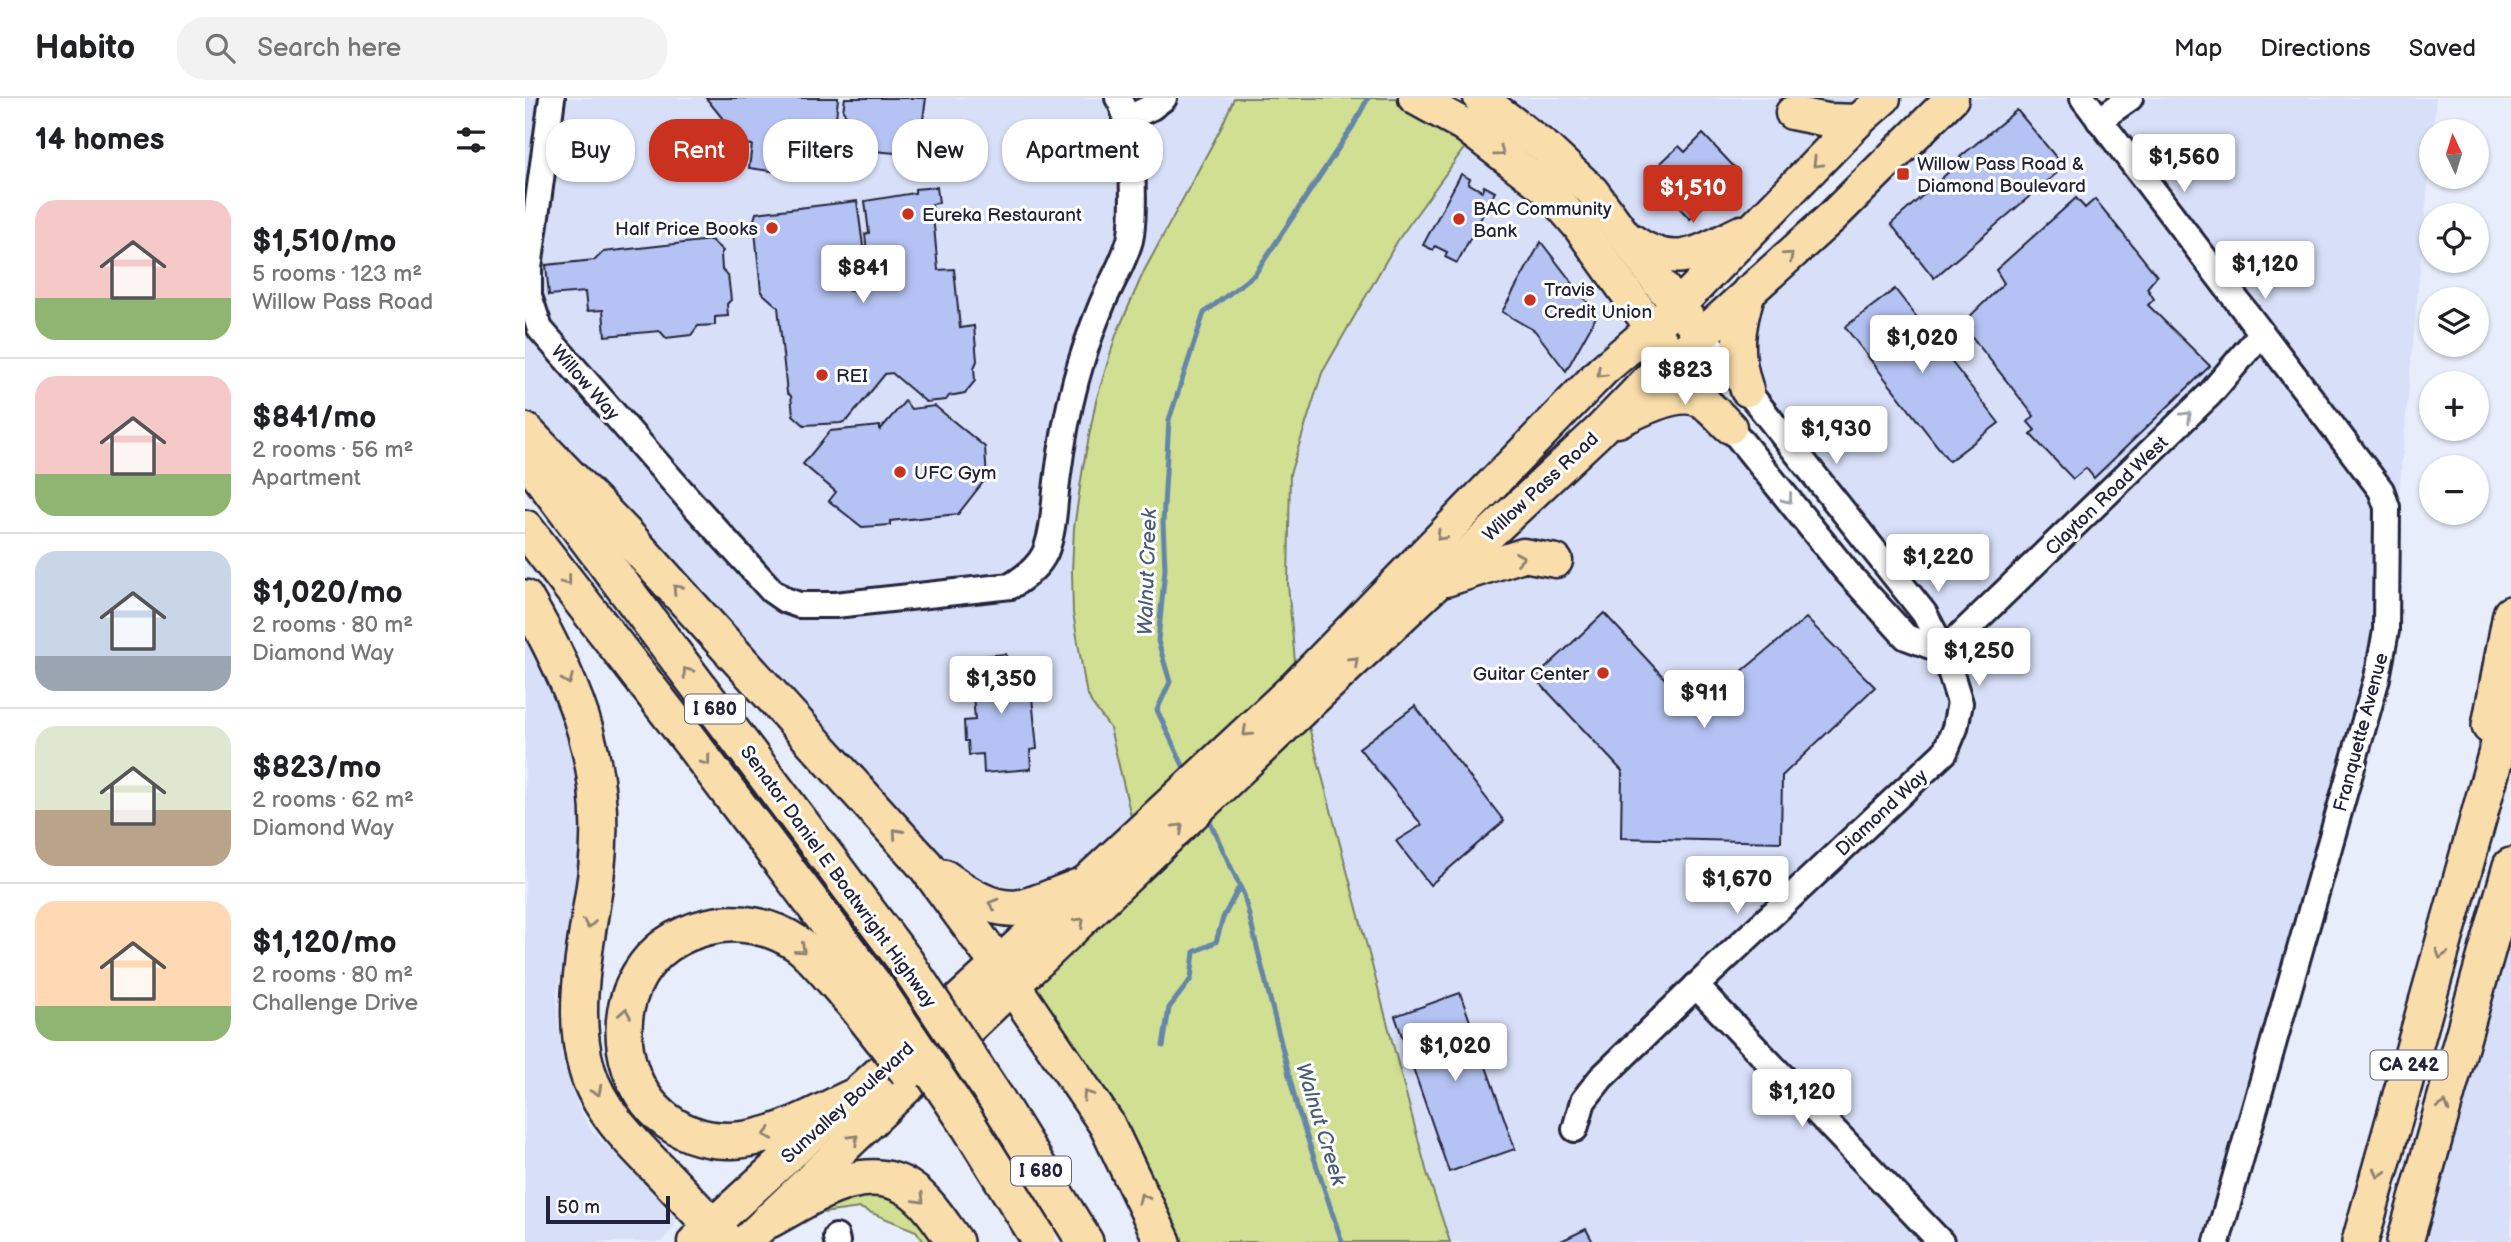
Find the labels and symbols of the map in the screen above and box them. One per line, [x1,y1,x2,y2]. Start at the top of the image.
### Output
north arrow [2419,119,2489,189]
pin: $1,560 [2127,134,2241,194]
one-way arrow [1492,143,1505,156]
place label: Willow Pass Road & Diamond Boulevard [1917,153,2086,198]
one-way arrow [1813,154,1826,167]
pin: $1,510 [1636,166,1750,225]
marker: Willow Pass Road & Diamond Boulevard [1895,166,1911,182]
place label: BAC Community Bank [1473,198,1612,243]
place label: Eureka Restaurant [922,204,1082,227]
marker: Eureka Restaurant [900,206,916,222]
marker: BAC Community Bank [1451,211,1467,227]
place label: Half Price Books [615,218,758,241]
marker: Half Price Books [764,220,780,236]
pin: $1,120 [2208,242,2322,301]
pin: $841 [822,246,904,305]
one-way arrow [1781,251,1794,264]
place label: Travis Credit Union [1544,279,1652,324]
marker: Travis Credit Union [1522,292,1538,308]
pin: $1,020 [1865,316,1979,375]
street label: Willow Way [546,340,624,426]
pin: $823 [1644,348,1726,407]
place label: REI [836,365,868,388]
one-way arrow [1596,365,1609,378]
marker: REI [814,367,830,383]
pin: $1,930 [1779,406,1893,466]
one-way arrow [2179,412,2192,425]
street label: Willow Pass Road [1478,428,1604,547]
street label: Clayton Road West [2041,431,2173,561]
place label: UFC Gym [914,462,996,485]
marker: UFC Gym [892,464,908,480]
one-way arrow [1780,492,1793,504]
water label: Walnut Creek [1133,507,1162,636]
one-way arrow [1437,528,1450,541]
pin: $1,220 [1881,534,1995,594]
one-way arrow [1514,551,1526,566]
one-way arrow [558,574,571,586]
one-way arrow [672,584,685,597]
pin: $1,250 [1922,628,2036,688]
street label: Franquette Avenue [2329,650,2394,814]
pin: $1,350 [944,656,1058,716]
one-way arrow [1346,657,1359,670]
place label: Guitar Center [1473,663,1590,686]
marker: Guitar Center [1595,665,1611,681]
one-way arrow [683,667,696,679]
pin: $911 [1663,670,1745,730]
one-way arrow [560,674,574,686]
road number: I 680 [685,694,745,724]
one-way arrow [1242,723,1255,736]
street label: Senator Daniel E Boatwright Highway [735,741,941,1013]
one-way arrow [698,754,710,766]
street label: Diamond Way [1831,764,1933,861]
one-way arrow [1171,824,1184,837]
one-way arrow [892,828,905,841]
pin: $1,670 [1680,856,1794,916]
one-way arrow [988,897,1000,912]
one-way arrow [1072,918,1085,931]
one-way arrow [582,919,597,930]
one-way arrow [793,940,806,953]
one-way arrow [2434,947,2449,959]
one-way arrow [617,1007,632,1019]
pin: $1,020 [1398,1024,1512,1083]
street label: Sunvalley Boulevard [777,1037,919,1169]
road number: CA 242 [2371,1050,2448,1080]
water label: Walnut Creek [1290,1060,1351,1189]
pin: $1,120 [1745,1070,1859,1129]
one-way arrow [589,1084,603,1097]
one-way arrow [1082,1090,1095,1103]
one-way arrow [2435,1100,2450,1112]
one-way arrow [762,1126,774,1141]
one-way arrow [846,1134,859,1147]
road number: I 680 [1011,1156,1071,1186]
one-way arrow [2373,1166,2387,1178]
one-way arrow [911,1190,924,1203]
scale bar [546,1193,670,1225]
one-way arrow [1137,1193,1151,1205]

